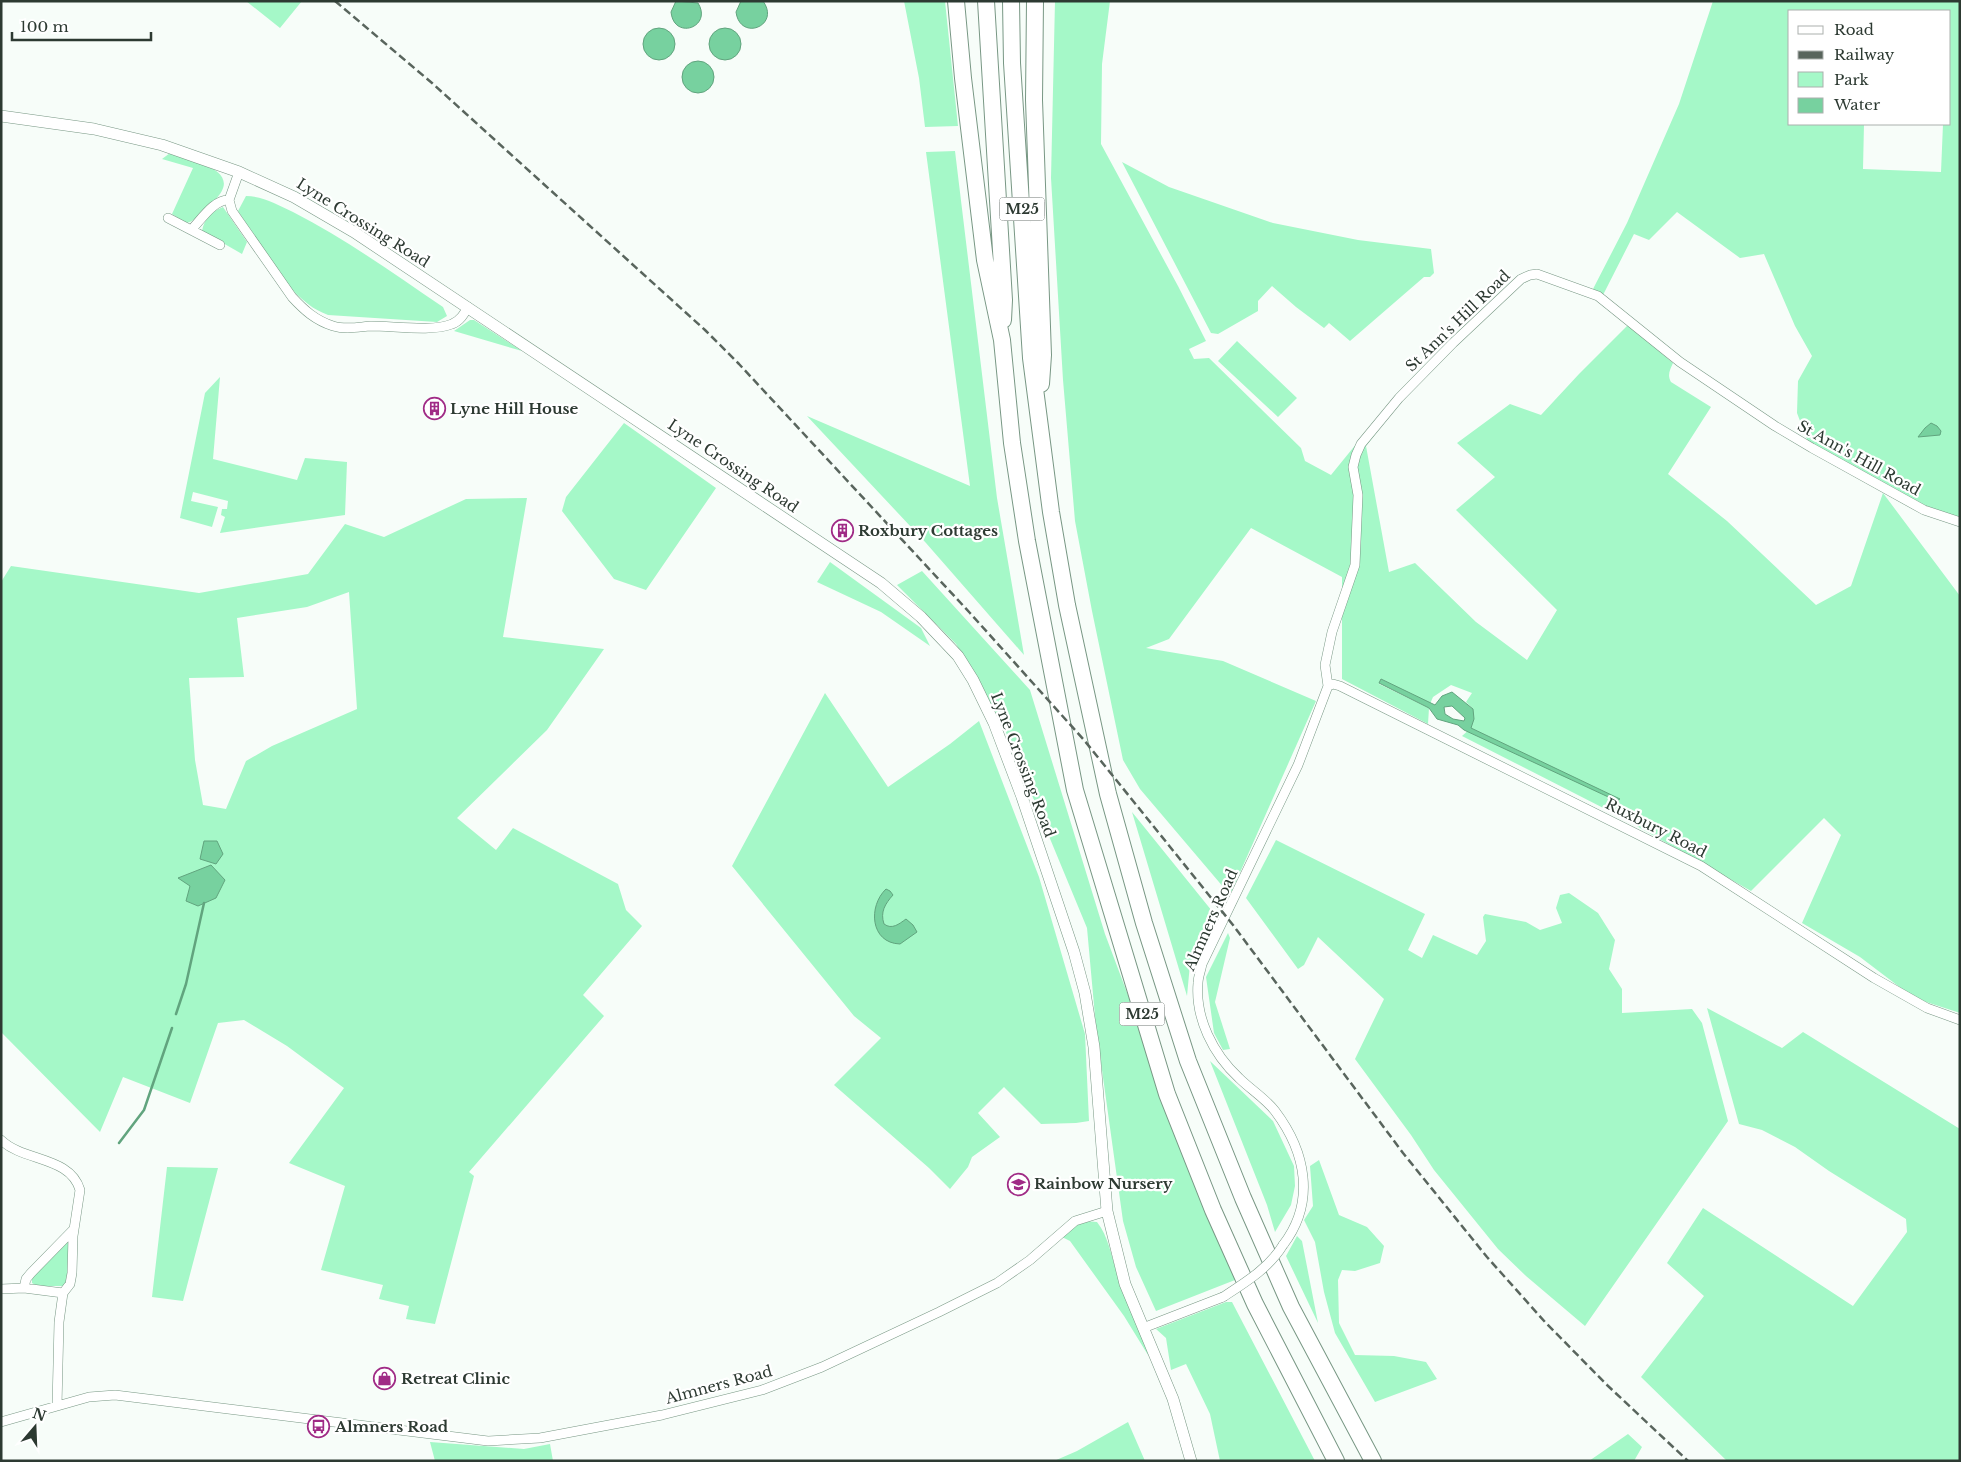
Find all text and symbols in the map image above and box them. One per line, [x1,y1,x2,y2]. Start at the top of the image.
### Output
scale bar [12,10,151,42]
legend [1788,10,1951,125]
text: 100 m [20,17,69,36]
text: Road [1834,20,1874,39]
text: Railway [1834,45,1895,64]
text: Park [1834,70,1870,89]
text: Water [1833,95,1881,114]
street label: Lyne Crossing Road [293,174,433,271]
road number: M25 [1000,198,1044,220]
street label: St Ann's Hill Road [1401,266,1514,375]
building icon: Lyne Hill House [422,397,446,421]
place label: Lyne Hill House [450,399,579,418]
street label: Lyne Crossing Road [664,415,802,516]
street label: St Ann's Hill Road [1794,416,1924,499]
building icon: Roxbury Cottages [830,519,854,543]
place label: Roxbury Cottages [858,521,998,540]
street label: Lyne Crossing Road [987,690,1060,840]
street label: Ruxbury Road [1602,794,1710,861]
street label: Almners Road [1179,866,1242,975]
road number: M25 [1120,1002,1164,1026]
school or university icon: Rainbow Nursery [1006,1172,1030,1196]
place label: Rainbow Nursery [1034,1174,1173,1193]
street label: Almners Road [662,1361,774,1408]
shop icon: Retreat Clinic [373,1367,397,1391]
place label: Retreat Clinic [401,1369,511,1388]
north arrow [10,1402,60,1452]
text: N [30,1404,48,1425]
bus stop icon: Almners Road [307,1415,331,1439]
place label: Almners Road [334,1417,449,1436]

